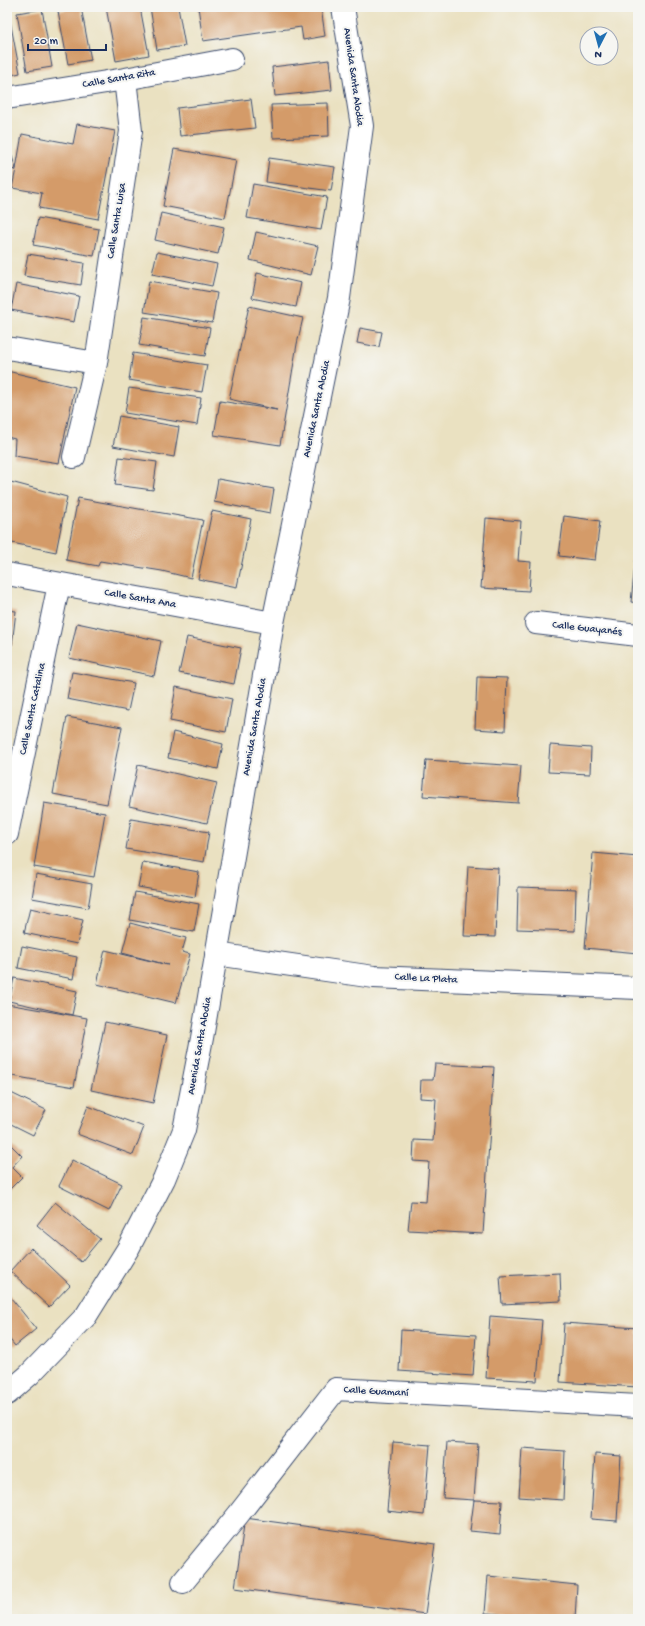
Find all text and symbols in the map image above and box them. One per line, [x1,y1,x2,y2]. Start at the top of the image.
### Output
scale bar [28,26,106,52]
north arrow [579,26,619,66]
street label: Avenida Santa Alodia [340,27,366,128]
text: 20 m [34,35,59,49]
text: N [594,48,602,60]
street label: Calle Santa Rita [82,67,157,91]
street label: Calle Santa Luisa [105,181,129,260]
street label: Avenida Santa Alodia [301,358,333,459]
street label: Calle Santa Ana [103,587,178,611]
street label: Calle Guayanés [552,619,623,639]
street label: Calle Santa Catalina [17,661,49,756]
street label: Avenida Santa Alodia [240,676,270,777]
street label: Calle La Plata [394,971,459,987]
street label: Avenida Santa Alodia [185,995,215,1096]
street label: Calle Guamaní [343,1384,409,1400]

